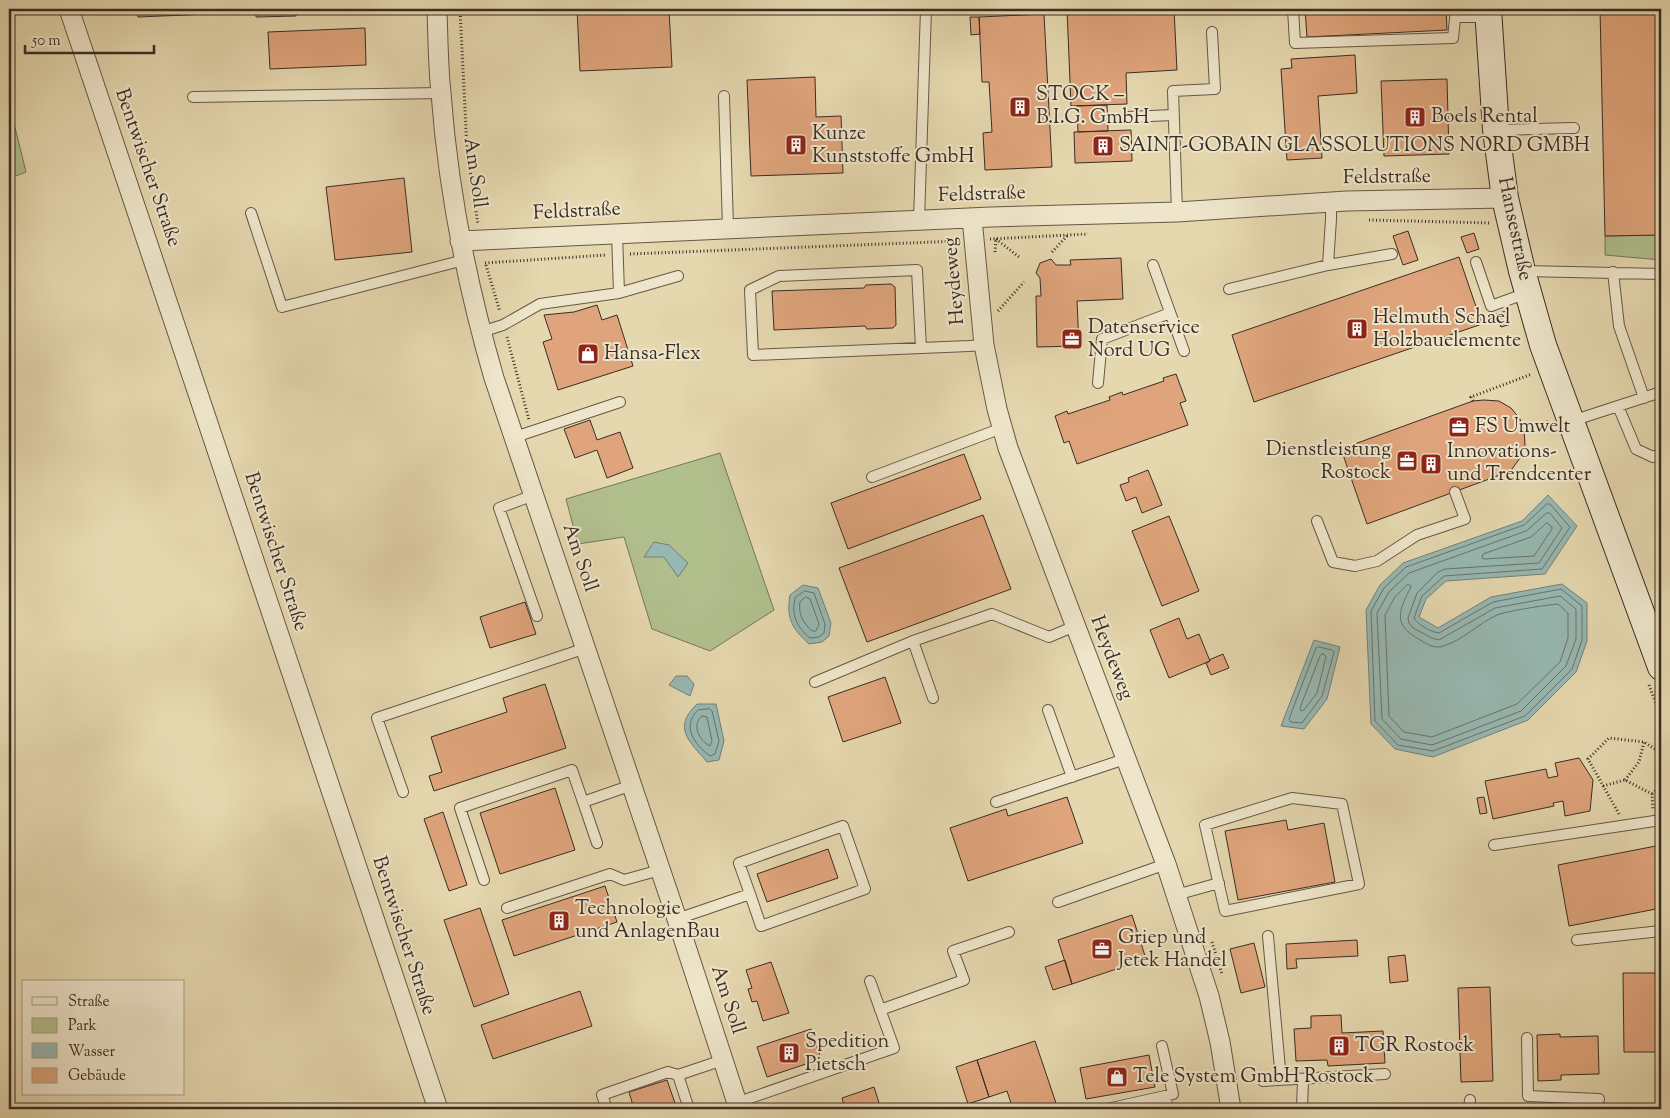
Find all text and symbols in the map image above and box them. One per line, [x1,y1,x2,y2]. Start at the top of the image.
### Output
scale bar [25,22,154,54]
text: 50 m [31,31,61,52]
place label: STOCK – B.I.G. GmbH [1036,81,1149,133]
street label: Bentwischer Straße [106,85,188,251]
building icon: STOCK – B.I.G. GmbH [1008,95,1032,119]
place label: Boels Rental [1431,103,1538,132]
building icon: Boels Rental [1403,105,1427,129]
place label: Kunze Kunststoffe GmbH [812,120,974,172]
place label: SAINT-GOBAIN GLASSOLUTIONS NORD GMBH [1119,132,1590,161]
building icon: Kunze Kunststoffe GmbH [784,133,808,157]
building icon: SAINT-GOBAIN GLASSOLUTIONS NORD GMBH [1091,134,1115,158]
street label: Am Soll [455,136,493,211]
street label: Feldstraße [1343,163,1431,193]
street label: Hansestraße [1489,174,1539,284]
street label: Feldstraße [938,179,1026,211]
street label: Feldstraße [532,195,622,229]
street label: Heydeweg [937,236,973,326]
place label: Helmuth Schael Holzbauelemente [1373,304,1521,356]
place label: Datenservice Nord UG [1088,314,1200,366]
building icon: Helmuth Schael Holzbauelemente [1345,317,1369,341]
office icon: Datenservice Nord UG [1060,327,1084,351]
place label: Hansa-Flex [604,340,701,369]
shop icon: Hansa-Flex [576,342,600,366]
place label: FS Umwelt [1475,413,1570,442]
office icon: FS Umwelt [1447,415,1471,439]
place label: Dienstleistung Rostock [1266,436,1391,488]
place label: Innovations- und Trendcenter [1447,438,1592,490]
office icon: Dienstleistung Rostock [1395,449,1419,473]
building icon: Innovations- und Trendcenter [1419,452,1443,476]
street label: Bentwischer Straße [236,469,314,635]
street label: Am Soll [554,520,604,597]
street label: Heydeweg [1082,612,1140,704]
street label: Bentwischer Straße [364,853,442,1019]
place label: Technologie und AnlagenBau [575,895,721,947]
building icon: Technologie und AnlagenBau [547,909,571,933]
place label: Griep und Jetek Handel [1117,924,1227,976]
office icon: Griep und Jetek Handel [1090,937,1114,961]
street label: Am Soll [702,962,752,1039]
legend [22,980,185,1096]
text: Straße [68,992,110,1013]
text: Park [68,1016,97,1037]
place label: Spedition Pietsch [805,1028,890,1080]
place label: TGR Rostock [1355,1032,1474,1061]
building icon: TGR Rostock [1327,1034,1351,1058]
building icon: Spedition Pietsch [777,1041,801,1065]
text: Wasser [68,1042,115,1063]
place label: Tele System GmbH Rostock [1133,1063,1374,1092]
shop icon: Tele System GmbH Rostock [1105,1065,1129,1089]
text: Gebäude [68,1066,126,1087]

